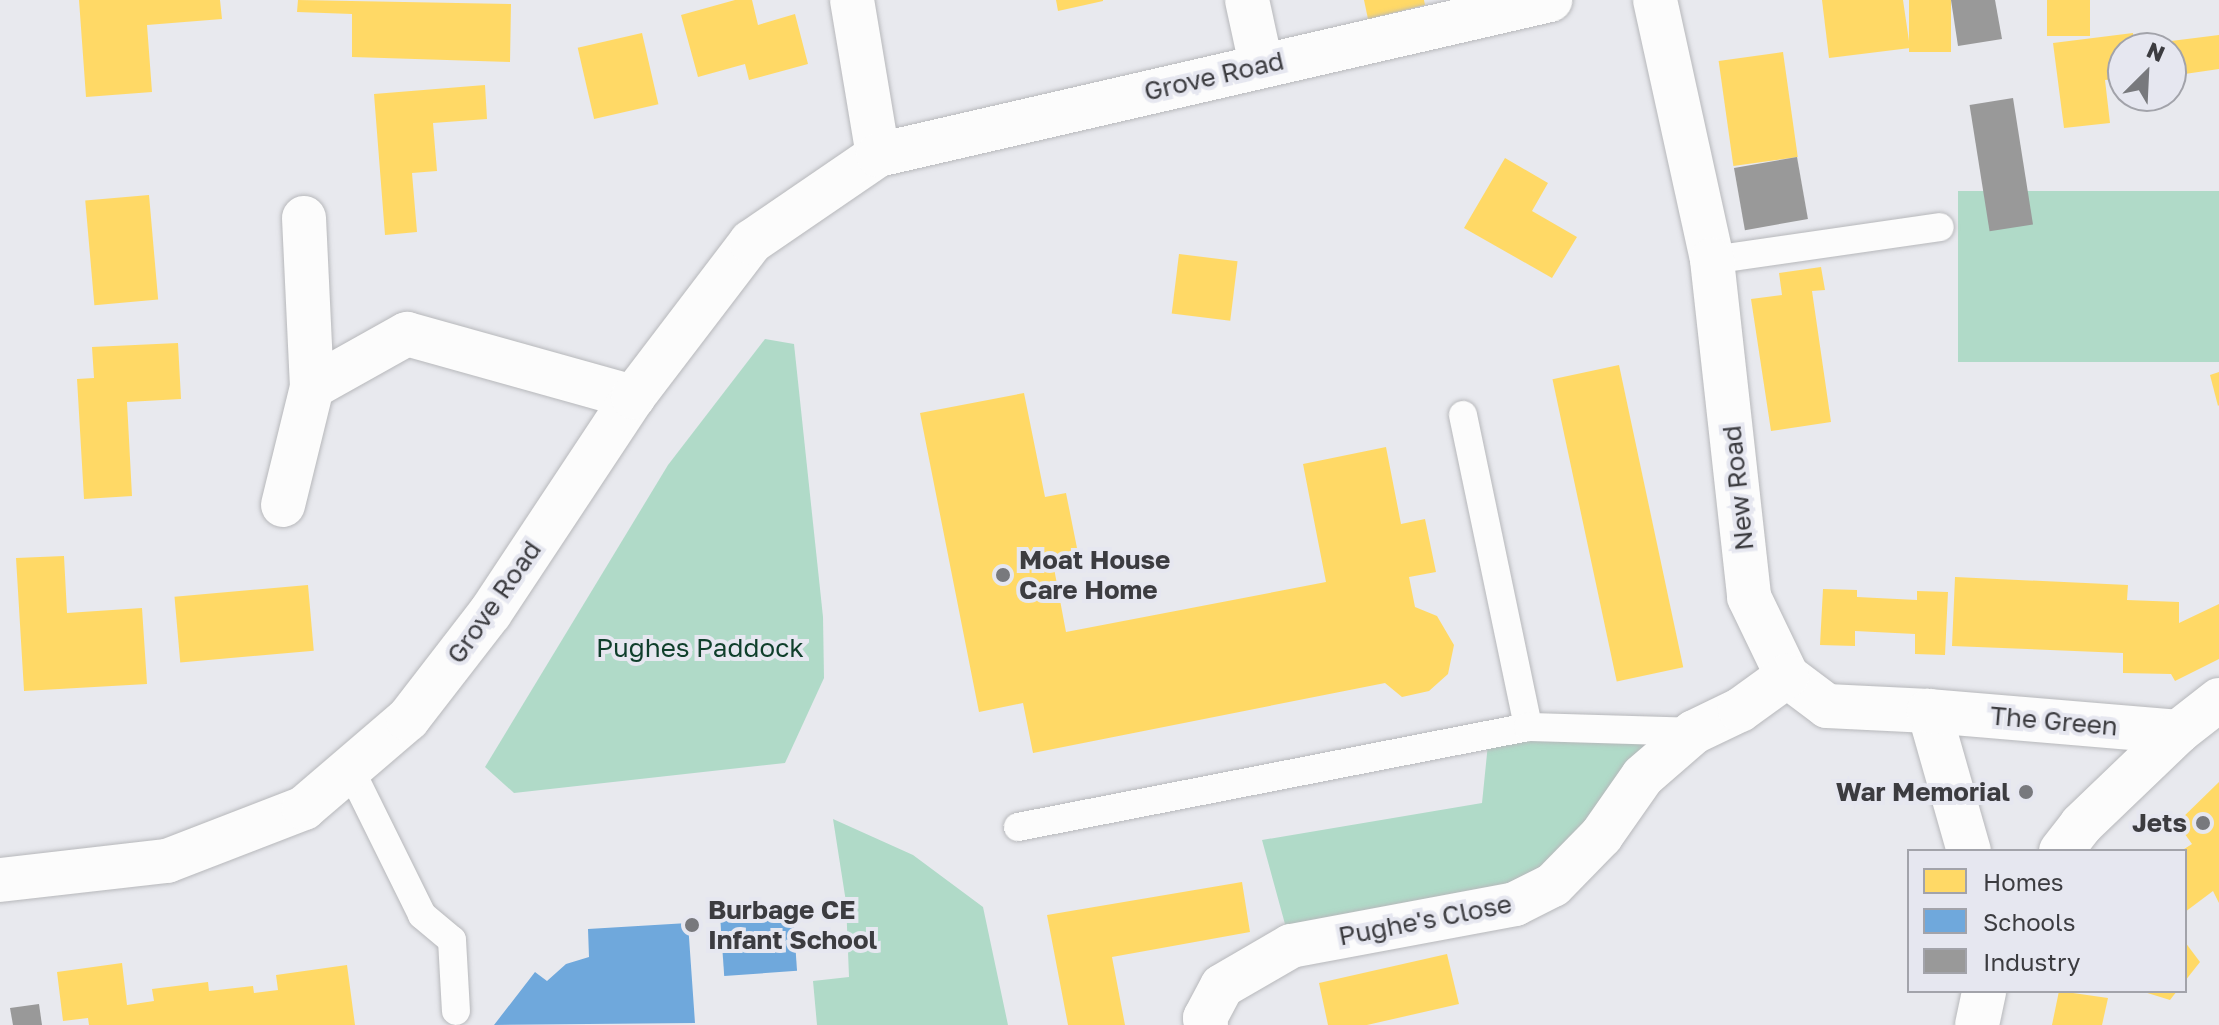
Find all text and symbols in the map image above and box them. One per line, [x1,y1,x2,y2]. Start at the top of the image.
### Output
north arrow [2107,32,2187,112]
text: N [2143,36,2169,67]
street label: Grove Road [1141,45,1287,107]
street label: New Road [1716,424,1760,552]
street label: Grove Road [440,535,548,669]
place label: Moat House Care Home [1019,544,1170,606]
marker: Moat House Care Home [994,566,1012,584]
park label: Pughes Paddock [596,632,804,664]
street label: The Green [1989,700,2119,742]
place label: War Memorial [1836,776,2010,808]
marker: War Memorial [2017,783,2035,801]
place label: Jets [2132,807,2187,839]
marker: Jets [2194,814,2212,832]
legend [1907,849,2187,993]
text: Homes [1983,867,2064,896]
street label: Pughe's Close [1336,888,1514,952]
place label: Burbage CE Infant School [708,894,877,956]
text: Schools [1983,907,2075,936]
marker: Burbage CE Infant School [683,916,701,934]
text: Industry [1983,947,2080,976]

